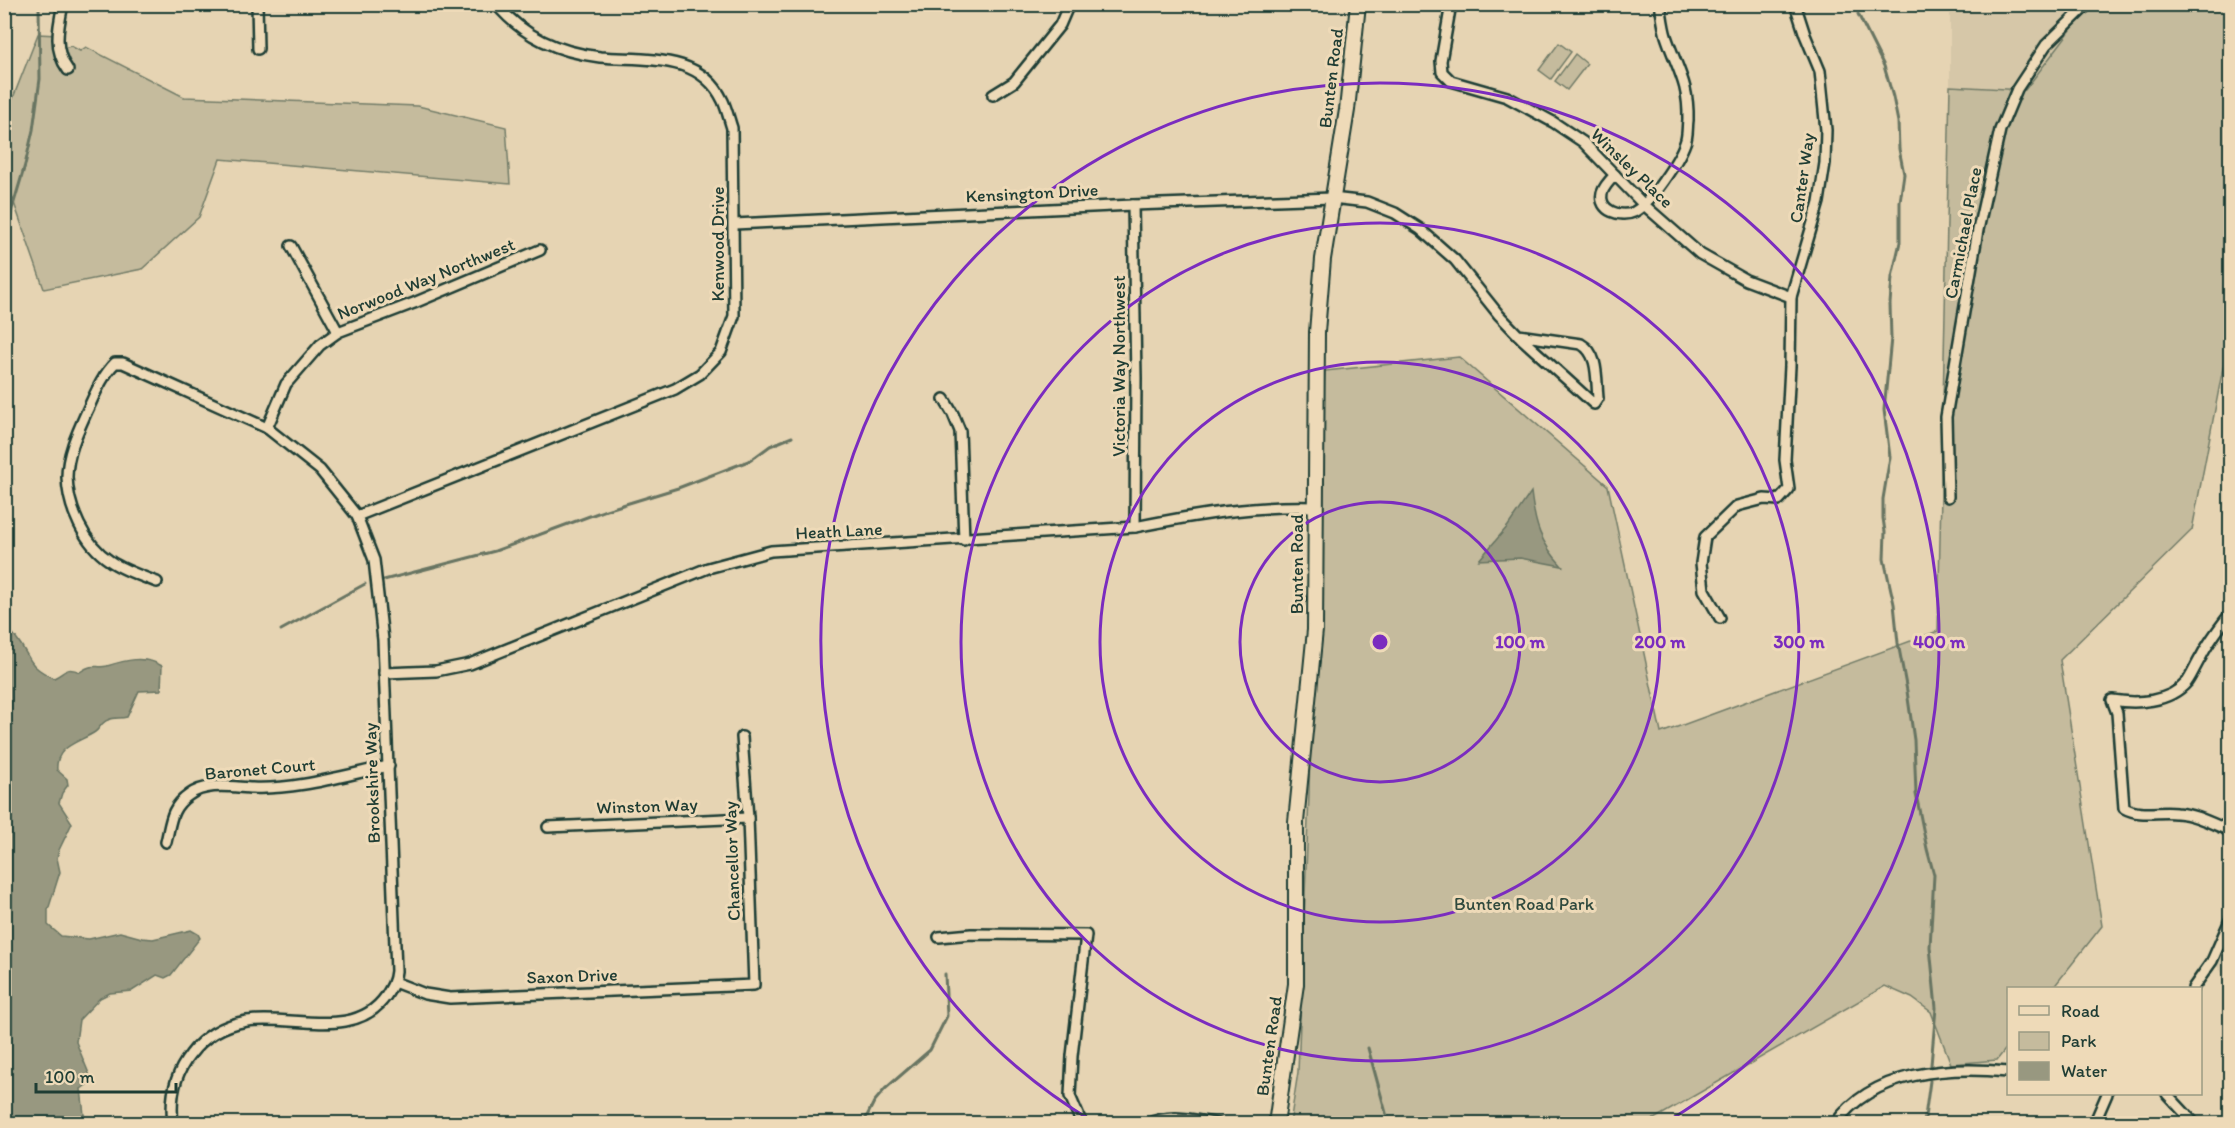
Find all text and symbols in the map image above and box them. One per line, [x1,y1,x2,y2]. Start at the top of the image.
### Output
street label: Bunten Road [1314,27,1348,129]
street label: Winsley Place [1586,123,1678,213]
street label: Canter Way [1785,131,1819,224]
street label: Carmichael Place [1939,165,1987,301]
street label: Kensington Drive [965,179,1099,207]
street label: Kenwood Drive [707,186,729,302]
street label: Norwood Way Northwest [334,233,518,325]
street label: Victoria Way Northwest [1108,275,1130,457]
street label: Bunten Road [1286,514,1308,614]
street label: Heath Lane [795,518,883,544]
text: 100 m [1495,631,1546,653]
text: 200 m [1635,631,1686,653]
text: 300 m [1773,631,1825,653]
text: 400 m [1913,631,1966,653]
centre of rings [1370,632,1390,652]
street label: Brookshire Way [359,722,385,844]
street label: Baronet Court [204,753,316,785]
street label: Winston Way [596,793,699,819]
street label: Chancellor Way [719,800,745,921]
park label: Bunten Road Park [1454,893,1595,915]
street label: Saxon Drive [526,963,618,989]
legend [2007,987,2202,1095]
street label: Bunten Road [1251,995,1287,1097]
text: Road [2061,1000,2100,1022]
text: Park [2061,1030,2096,1052]
scale bar [36,1056,176,1094]
text: Water [2061,1060,2107,1082]
text: 100 m [45,1066,95,1088]

